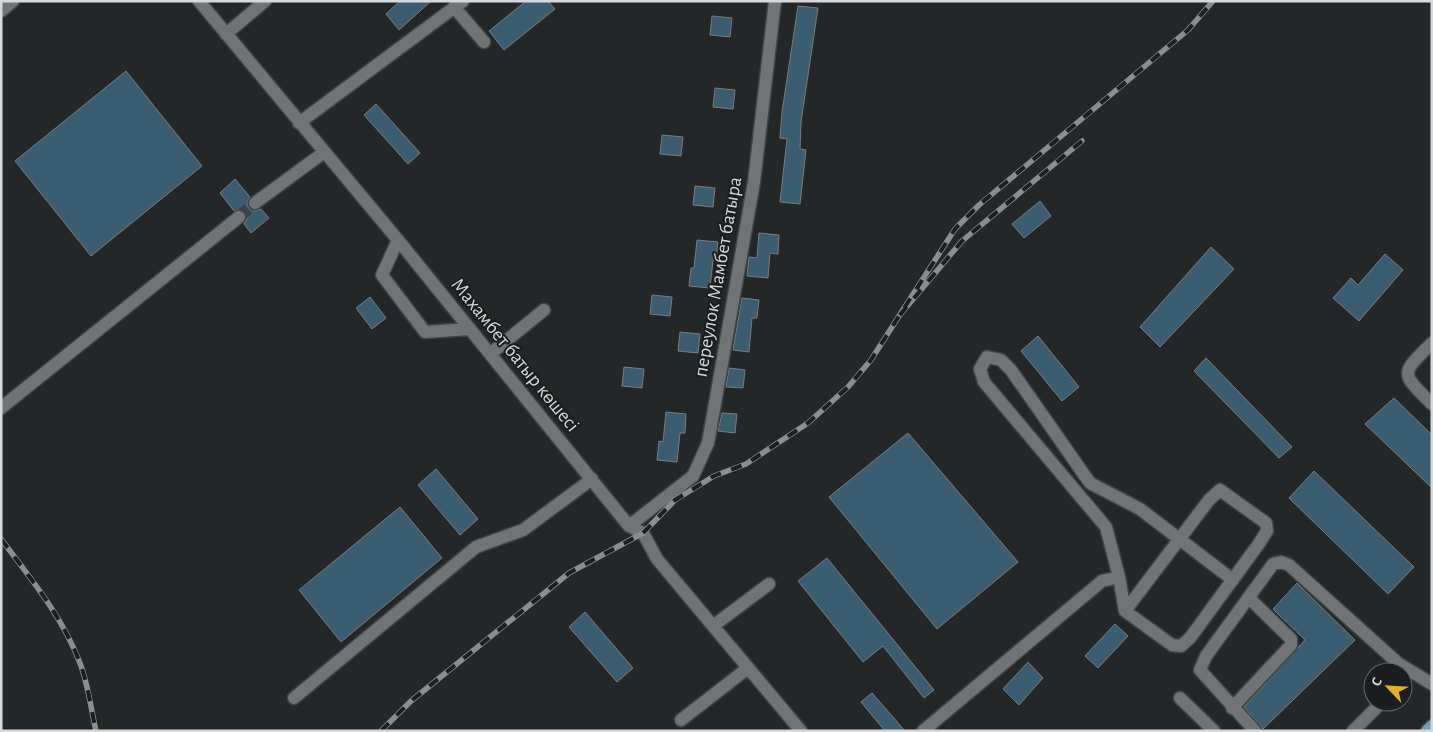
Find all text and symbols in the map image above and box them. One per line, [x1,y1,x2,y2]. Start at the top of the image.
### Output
street label: переулок Мамбет батыра [691,175,745,379]
street label: Махамбет батыр көшесі [447,274,583,436]
north arrow [1363,662,1413,712]
text: С [1369,675,1385,688]

